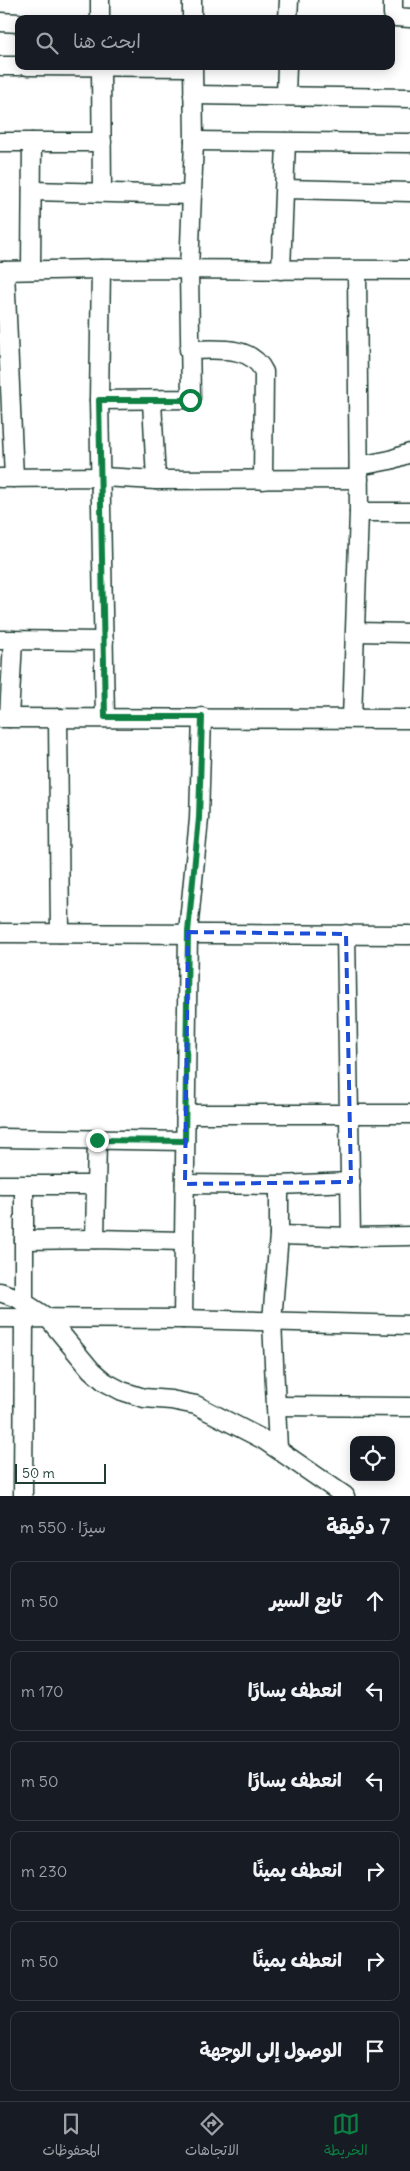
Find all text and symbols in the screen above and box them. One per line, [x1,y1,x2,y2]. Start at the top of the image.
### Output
search box [15,15,395,70]
icon: search [33,29,61,57]
text: ابحث هنا [73,29,141,53]
route start [179,389,202,412]
route end [86,1129,109,1152]
map controls [350,1436,395,1481]
button: locate [350,1436,395,1481]
scale bar [15,1461,106,1484]
text: 50 m [22,1464,55,1482]
text: 7 دقيقة [326,1513,390,1540]
text: سيرًا · 550 m [20,1517,106,1537]
icon: ahead [361,1587,389,1615]
text: تابع السير [270,1588,342,1612]
text: 50 m [21,1591,59,1611]
icon: left [361,1677,389,1705]
text: انعطف يسارًا [248,1678,342,1702]
text: 170 m [21,1681,64,1701]
icon: left [361,1767,389,1795]
text: انعطف يسارًا [248,1768,342,1792]
text: 50 m [21,1771,59,1791]
icon: right [361,1857,389,1885]
text: انعطف يمينًا [253,1858,342,1882]
text: 230 m [21,1861,67,1881]
icon: right [361,1947,389,1975]
text: انعطف يمينًا [253,1948,342,1972]
text: 50 m [21,1951,59,1971]
icon: arrive [361,2037,389,2065]
text: الوصول إلى الوجهة [199,2038,342,2062]
tab: المحفوظات [42,2110,100,2163]
tab: الاتجاهات [185,2110,239,2163]
tab: الخريطة [324,2110,368,2163]

